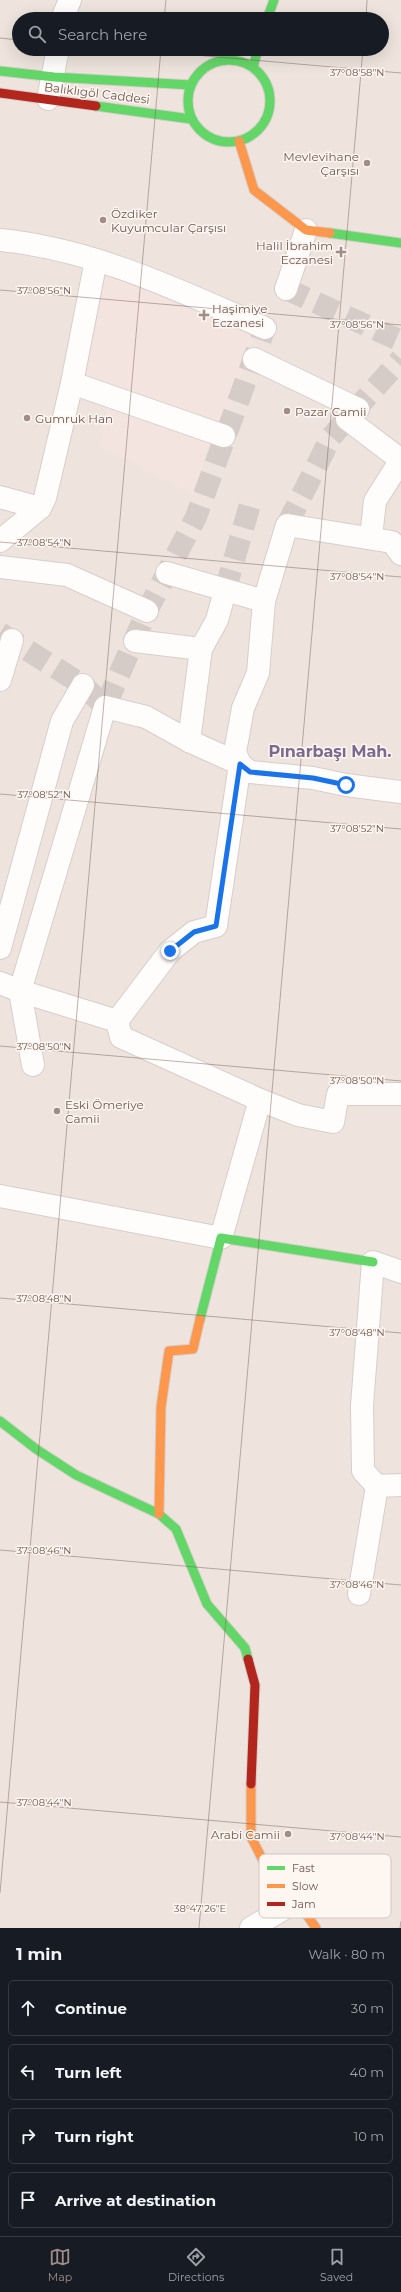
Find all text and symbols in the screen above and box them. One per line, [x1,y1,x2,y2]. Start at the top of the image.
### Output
search box [12,12,389,56]
icon: search [26,23,48,45]
text: Search here [58,25,147,44]
text: 37°08'58"N [330,66,384,79]
street label: Balıklıgöl Caddesi [43,79,151,107]
place label: Mevlevihane Çarşısı [283,149,359,178]
marker: Mevlevihane Çarşısı [362,158,372,168]
place label: Özdiker Kuyumcular Çarşısı [111,206,226,235]
marker: Özdiker Kuyumcular Çarşısı [98,215,108,225]
place label: Halil İbrahim Eczanesi [256,238,333,267]
marker: Halil İbrahim Eczanesi [336,247,346,257]
text: 37°08'56"N [17,284,71,297]
place label: Haşimiye Eczanesi [212,301,267,330]
marker: Haşimiye Eczanesi [199,310,209,320]
text: 37°08'56"N [330,318,384,331]
place label: Pazar Camii [295,404,366,419]
marker: Pazar Camii [282,406,292,416]
place label: Gumruk Han [35,411,113,426]
marker: Gumruk Han [22,413,32,423]
text: 37°08'54"N [17,536,71,549]
text: 37°08'54"N [330,570,384,583]
district label: Pınarbaşı Mah. [268,742,392,762]
route start [337,776,355,794]
text: 37°08'52"N [17,788,71,801]
text: 37°08'52"N [330,822,384,835]
route end [161,942,179,960]
text: 37°08'50"N [17,1040,72,1053]
text: 37°08'50"N [330,1074,385,1087]
place label: Eski Ömeriye Camii [65,1097,144,1126]
marker: Eski Ömeriye Camii [52,1106,62,1116]
text: 37°08'48"N [16,1292,72,1305]
text: 37°08'48"N [329,1326,385,1339]
text: 37°08'46"N [17,1544,71,1557]
text: 37°08'46"N [330,1578,384,1591]
text: 37°08'44"N [16,1796,72,1809]
place label: Arabi Camii [211,1827,280,1842]
marker: Arabi Camii [283,1829,293,1839]
text: 37°08'44"N [329,1830,385,1843]
legend [259,1854,391,1918]
text: Fast [292,1861,316,1875]
text: Slow [292,1879,318,1893]
text: Jam [291,1897,316,1911]
text: 38°47'26"E [174,1902,227,1915]
text: 1 min [16,1944,62,1964]
text: Walk · 80 m [308,1946,385,1962]
icon: ahead [17,1997,39,2019]
text: Continue [55,1999,127,2018]
text: 30 m [351,2000,384,2016]
icon: left [17,2061,39,2083]
text: Turn left [55,2063,122,2082]
text: 40 m [350,2064,384,2080]
icon: right [17,2125,39,2147]
text: Turn right [55,2127,134,2146]
text: 10 m [354,2128,384,2144]
icon: arrive [17,2189,39,2211]
text: Arrive at destination [55,2191,216,2210]
tab: Map [48,2246,72,2284]
tab: Directions [168,2246,224,2284]
tab: Saved [320,2246,353,2284]

